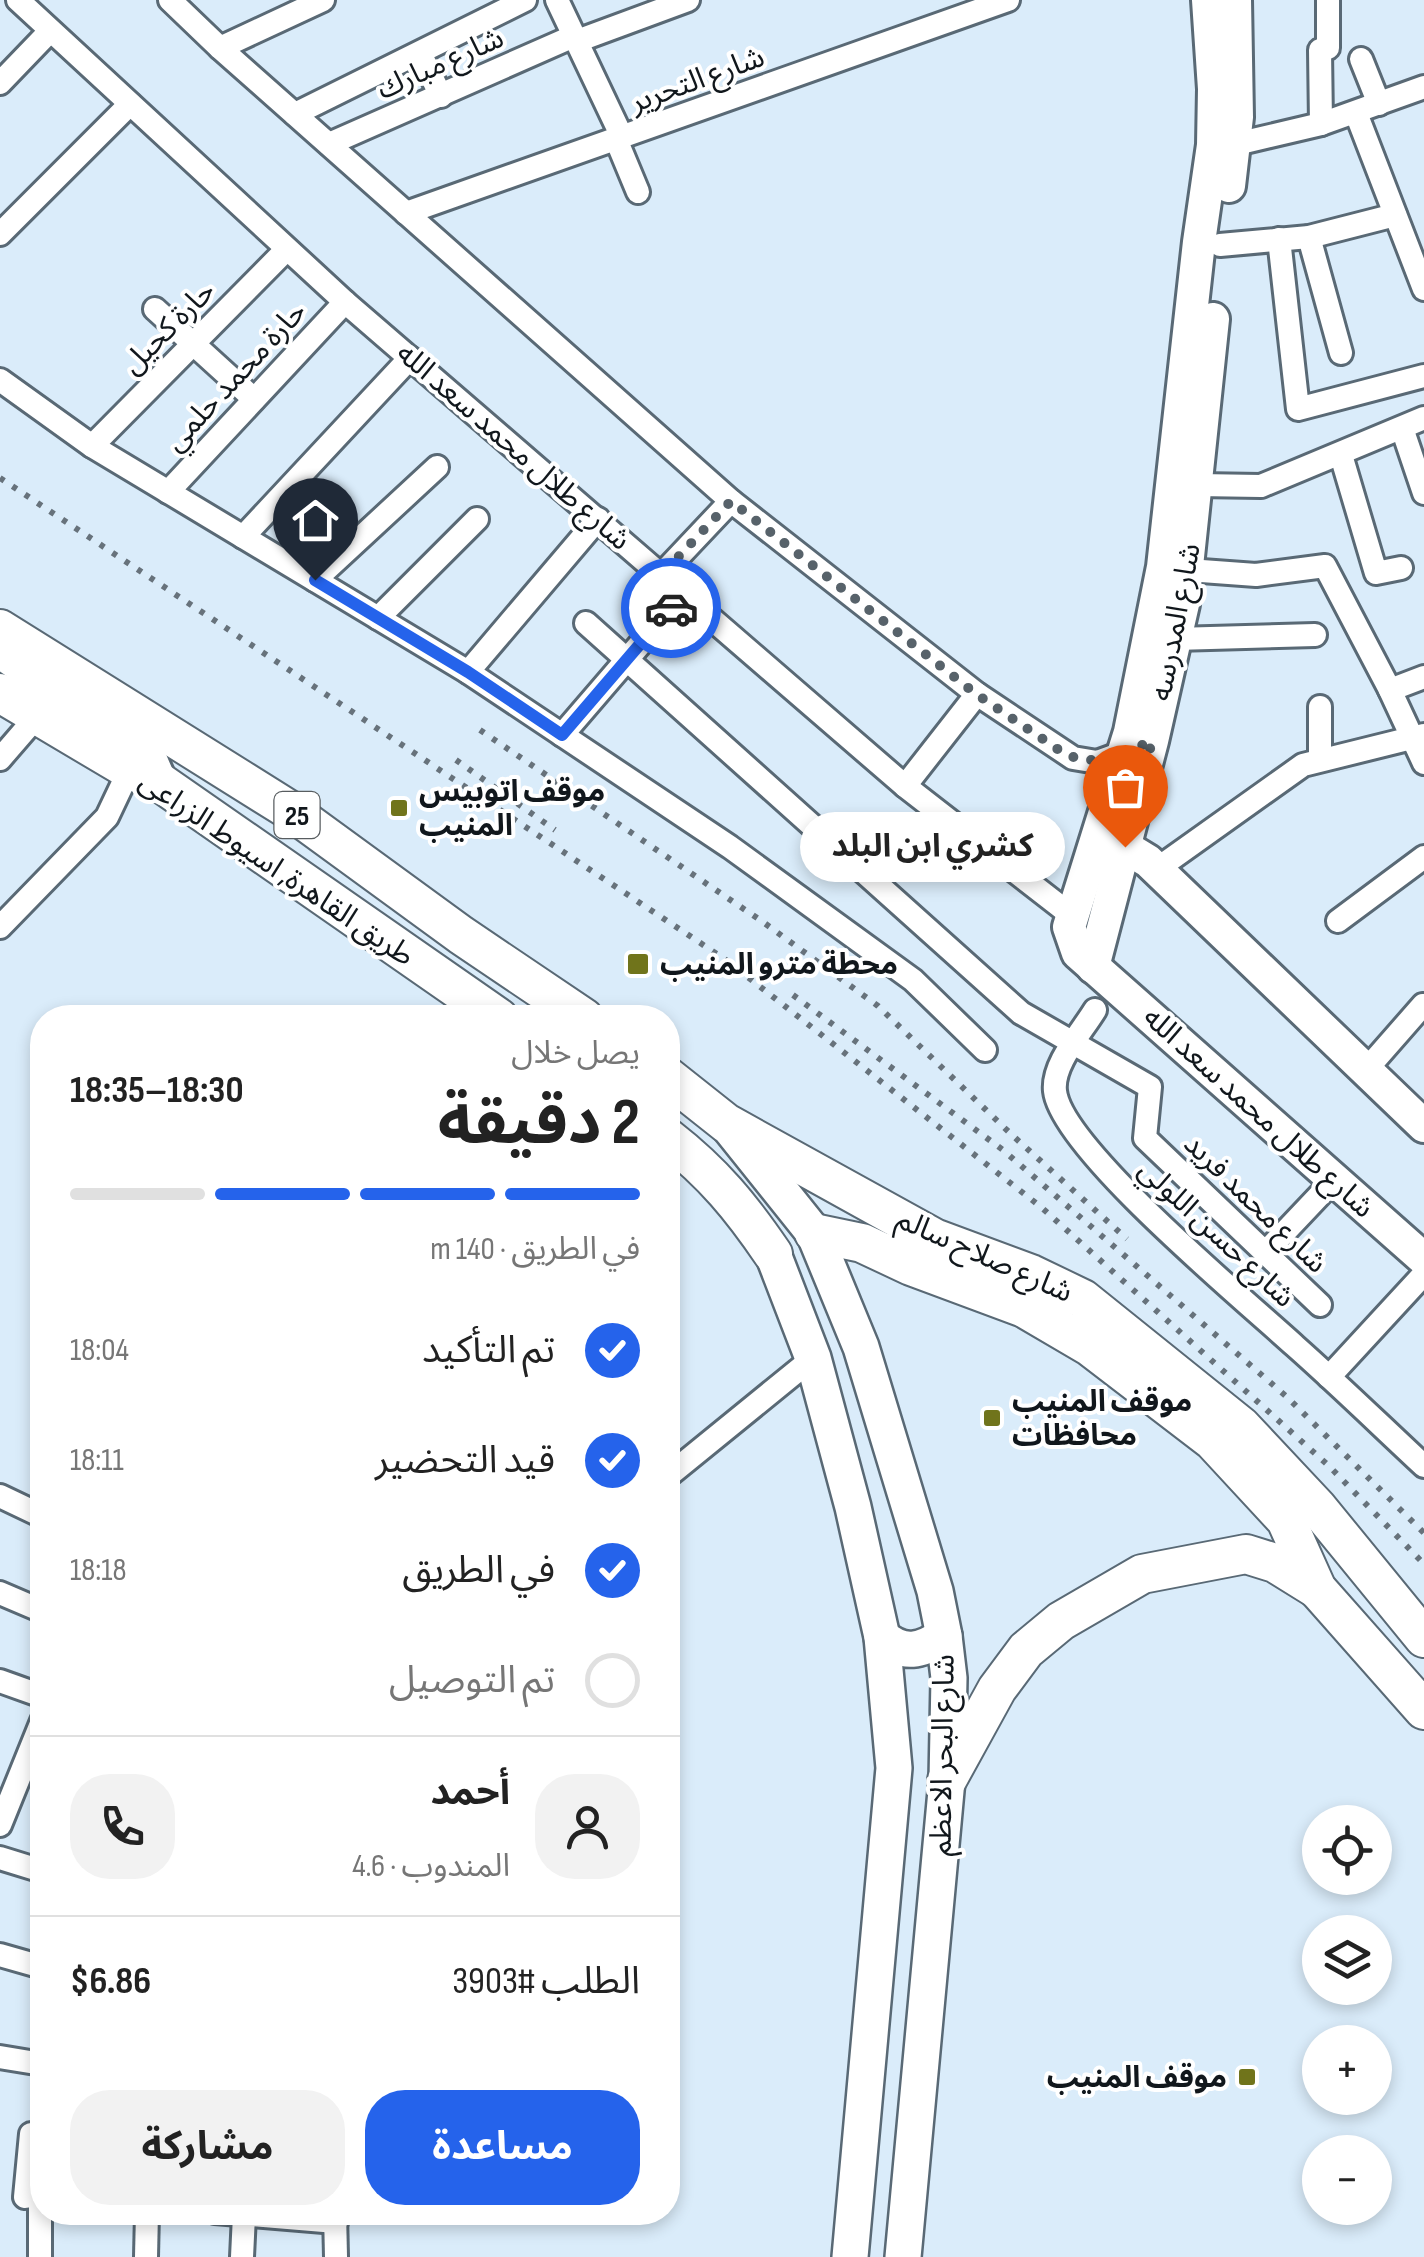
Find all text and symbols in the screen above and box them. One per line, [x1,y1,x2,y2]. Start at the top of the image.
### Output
street label: شارع مبارك [372,20,510,110]
street label: شارع التحرير [624,39,770,124]
street label: حارة كحيل [114,273,223,382]
street label: حارة محمد حلمي [157,294,317,462]
street label: شارع طلال محمد سعد الله [387,335,638,561]
pin [273,478,358,581]
icon: home [288,493,343,548]
street label: شارع المدرسه [1143,540,1212,705]
courier [621,558,721,658]
icon: car [644,581,699,636]
pin [1083,745,1168,848]
icon: bag [1098,760,1153,815]
street label: طريق القاهرة, اسيوط الزراعى [132,763,421,974]
place label: موقف اتوبيس المنيب [419,774,605,844]
road number: 25 [274,792,320,838]
marker: موقف اتوبيس المنيب [388,797,410,819]
callout: كشري ابن البلد [800,812,1065,882]
text: كشري ابن البلد [831,827,1034,866]
place label: محطة مترو المنيب [660,947,898,983]
marker: محطة مترو المنيب [625,951,651,977]
street label: شارع طلال محمد سعد الله [1133,1000,1381,1228]
text: يصل خلال [511,1034,640,1073]
text: 18:30–18:35 [70,1068,243,1113]
text: 2 دقيقة [438,1085,640,1163]
street label: شارع محمد فريد [1174,1126,1335,1283]
street label: شارع حسن اللولي [1128,1152,1302,1318]
street label: شارع صلاح سالم [889,1201,1078,1314]
text: في الطريق · 140 m [430,1230,640,1269]
icon: check [585,1323,640,1378]
text: تم التأكيد [422,1328,555,1373]
text: 18:04 [70,1331,129,1370]
place label: موقف المنيب محافظات [1012,1384,1192,1454]
marker: موقف المنيب محافظات [981,1407,1003,1429]
icon: check [585,1433,640,1488]
text: قيد التحضير [375,1438,555,1483]
text: 18:11 [70,1441,124,1480]
icon: check [585,1543,640,1598]
text: في الطريق [402,1548,555,1593]
text: 18:18 [70,1551,126,1590]
street label: شارع البحر الاعظم [923,1654,967,1856]
text: تم التوصيل [389,1658,555,1703]
text: أحمد [430,1770,510,1815]
button: phone [70,1774,175,1879]
button: person [535,1774,640,1879]
map controls [1302,1805,1392,2225]
button: locate [1302,1805,1392,1895]
text: المندوب · 4.6 [352,1847,510,1886]
button: layers [1302,1915,1392,2005]
text: $6.86 [70,1959,151,2004]
text: الطلب #3903 [452,1959,640,2004]
button: + [1302,2025,1392,2115]
place label: موقف المنيب [1047,2060,1227,2096]
marker: موقف المنيب [1236,2066,1258,2088]
button: مشاركة [70,2090,345,2205]
button: مساعدة [365,2090,640,2205]
button: − [1302,2135,1392,2225]

